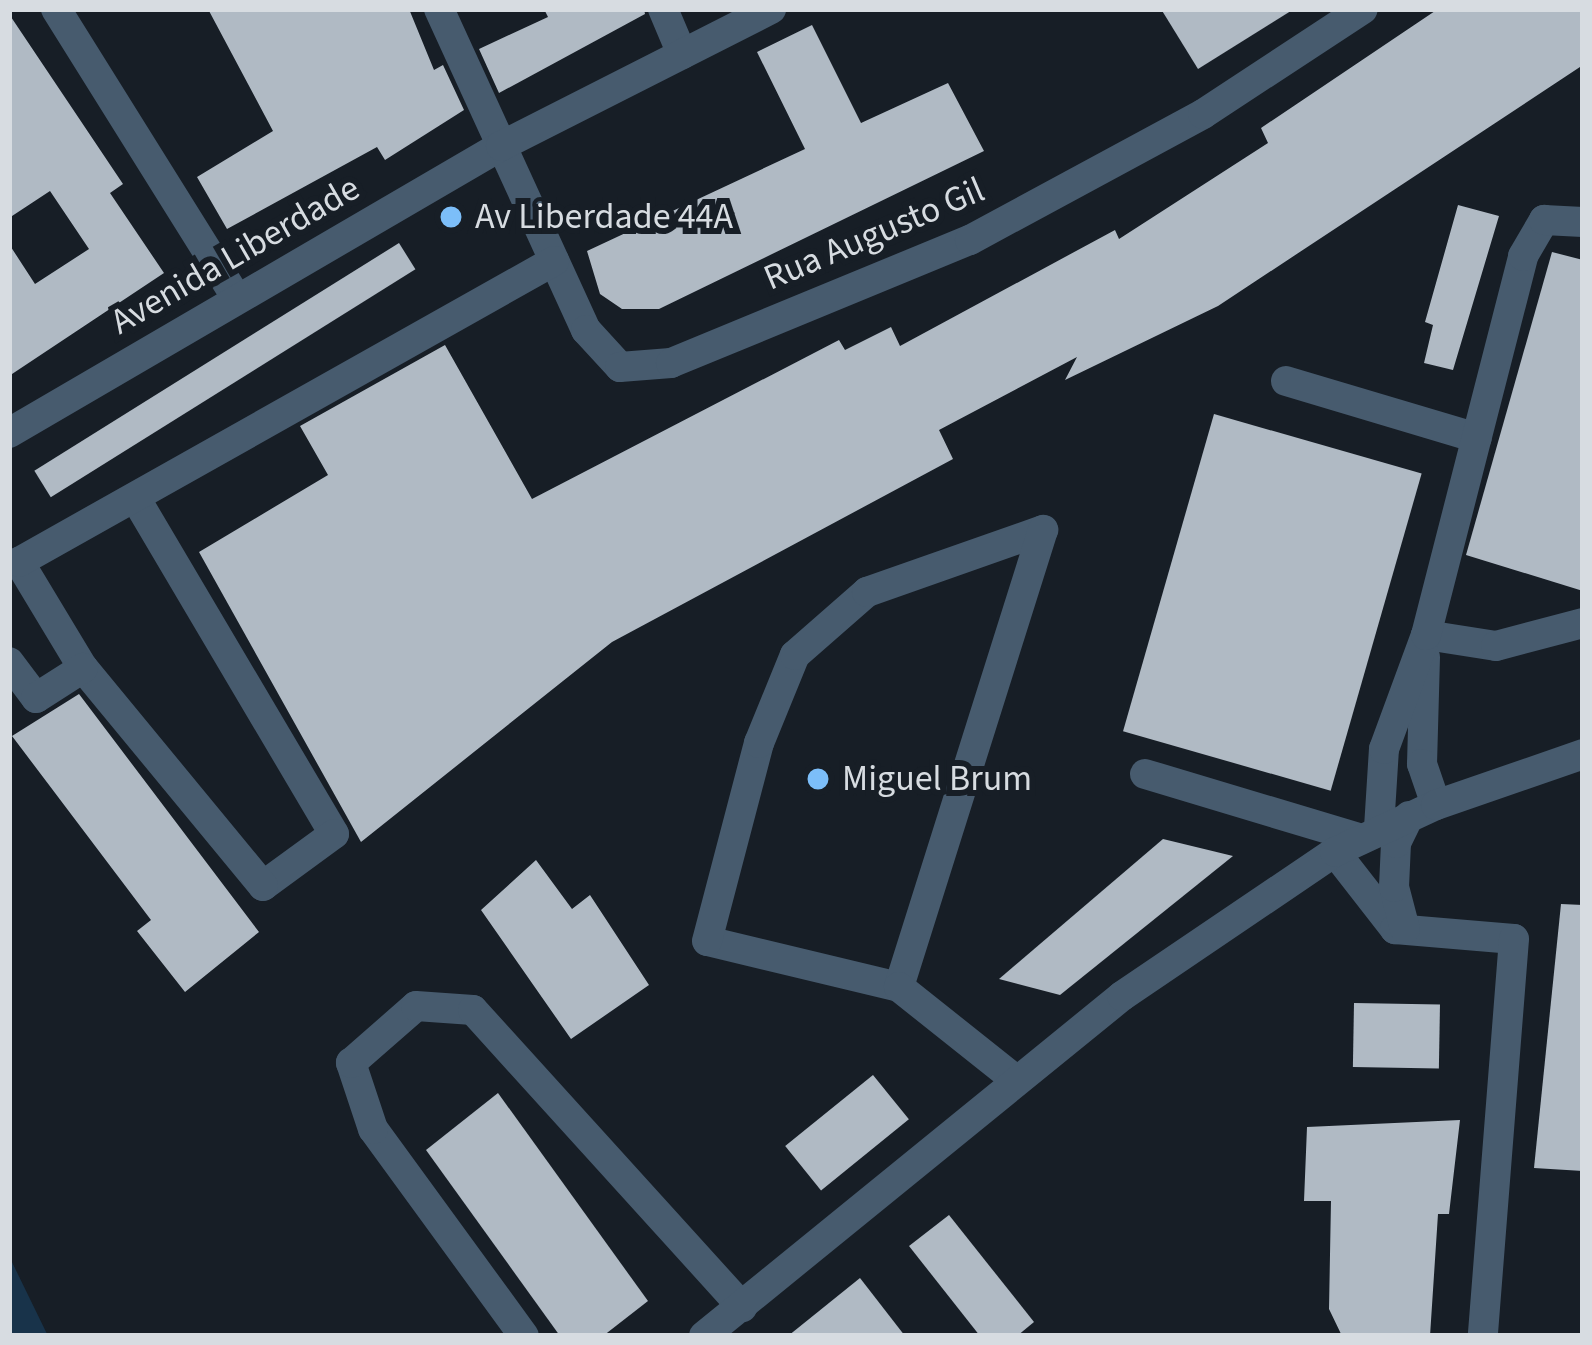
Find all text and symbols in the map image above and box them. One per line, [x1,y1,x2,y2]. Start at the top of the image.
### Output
street label: Avenida Liberdade [103,166,367,344]
street label: Rua Augusto Gil [757,168,991,300]
place label: Av Liberdade 44A [475,195,733,239]
marker: Av Liberdade 44A [438,204,464,230]
place label: Miguel Brum [842,757,1032,801]
marker: Miguel Brum [805,766,831,792]

